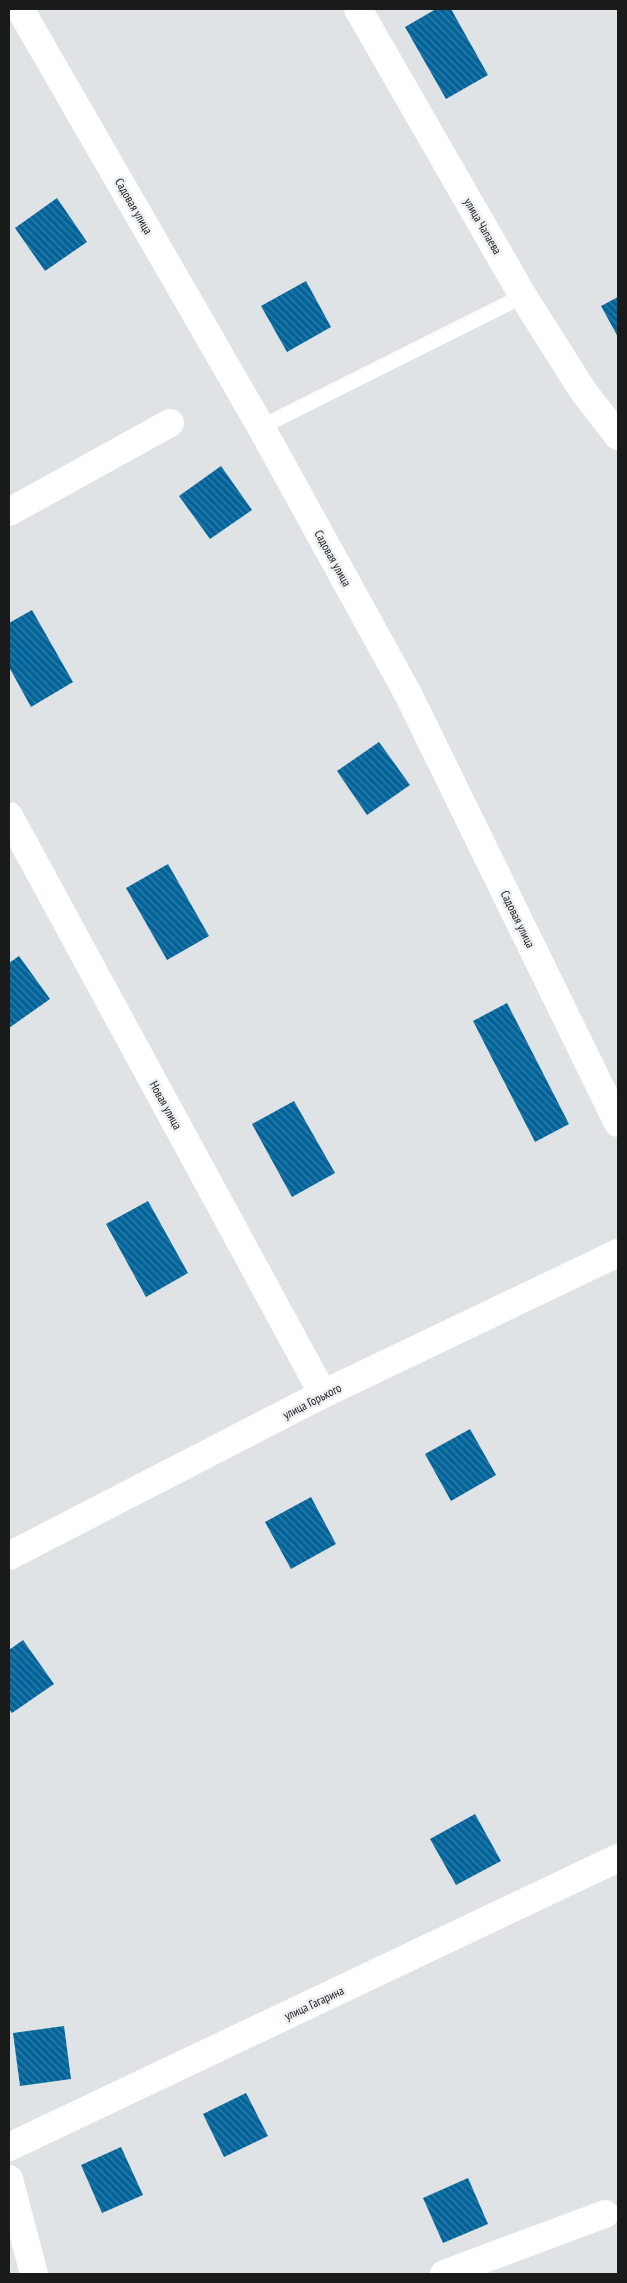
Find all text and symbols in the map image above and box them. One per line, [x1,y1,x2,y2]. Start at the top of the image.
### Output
street label: Садовая улица [112,175,156,237]
street label: улица Чапаева [461,195,505,257]
street label: Садовая улица [311,527,355,589]
street label: Садовая улица [498,888,538,950]
street label: Новая улица [147,1078,186,1132]
street label: улица Горького [280,1380,344,1422]
street label: улица Гагарина [282,1983,346,2023]

